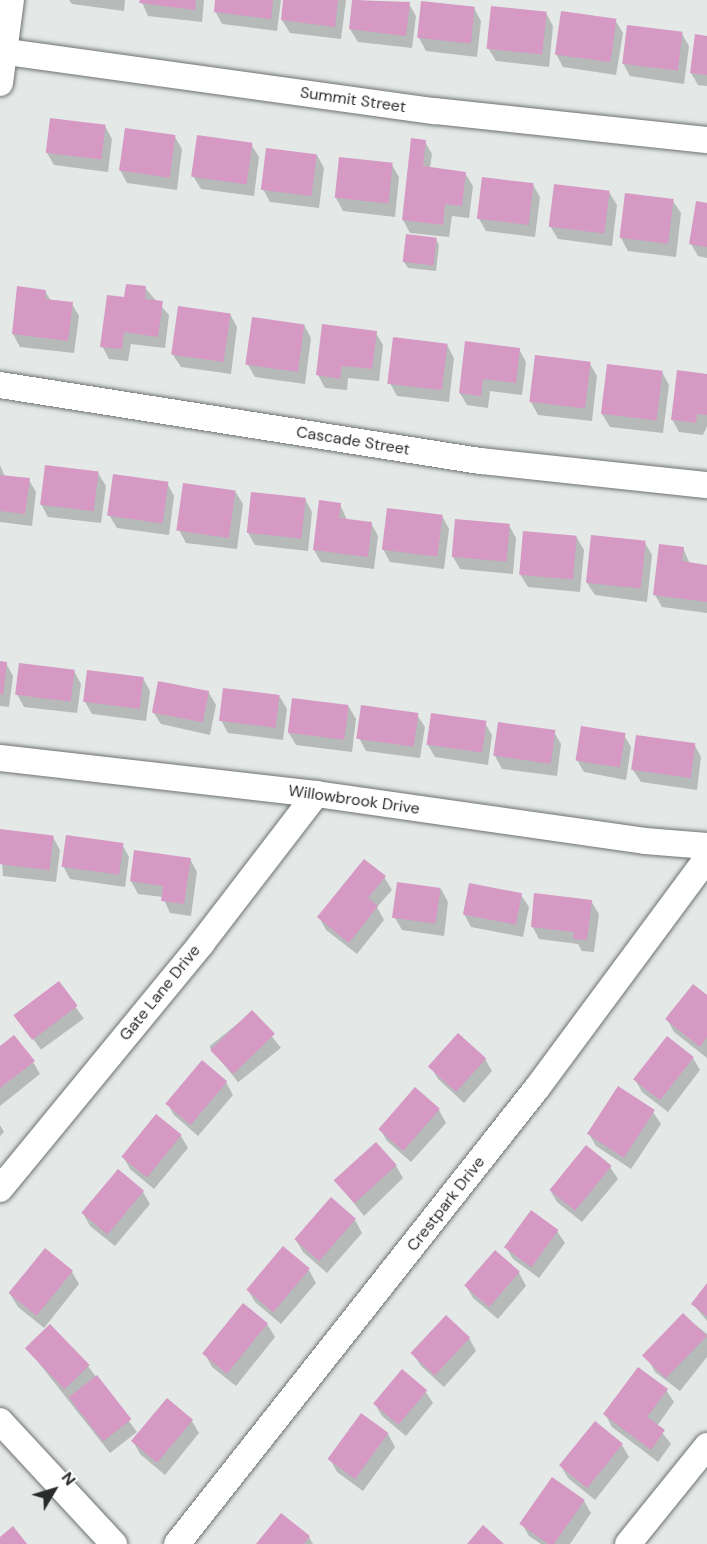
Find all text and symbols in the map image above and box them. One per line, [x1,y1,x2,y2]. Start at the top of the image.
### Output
street label: Summit Street [299,83,407,117]
street label: Cascade Street [295,423,411,459]
street label: Willowbrook Drive [287,781,421,819]
street label: Gate Lane Drive [116,941,204,1045]
street label: Crestpark Drive [403,1153,489,1255]
north arrow [24,1460,84,1520]
text: N [57,1468,80,1490]

